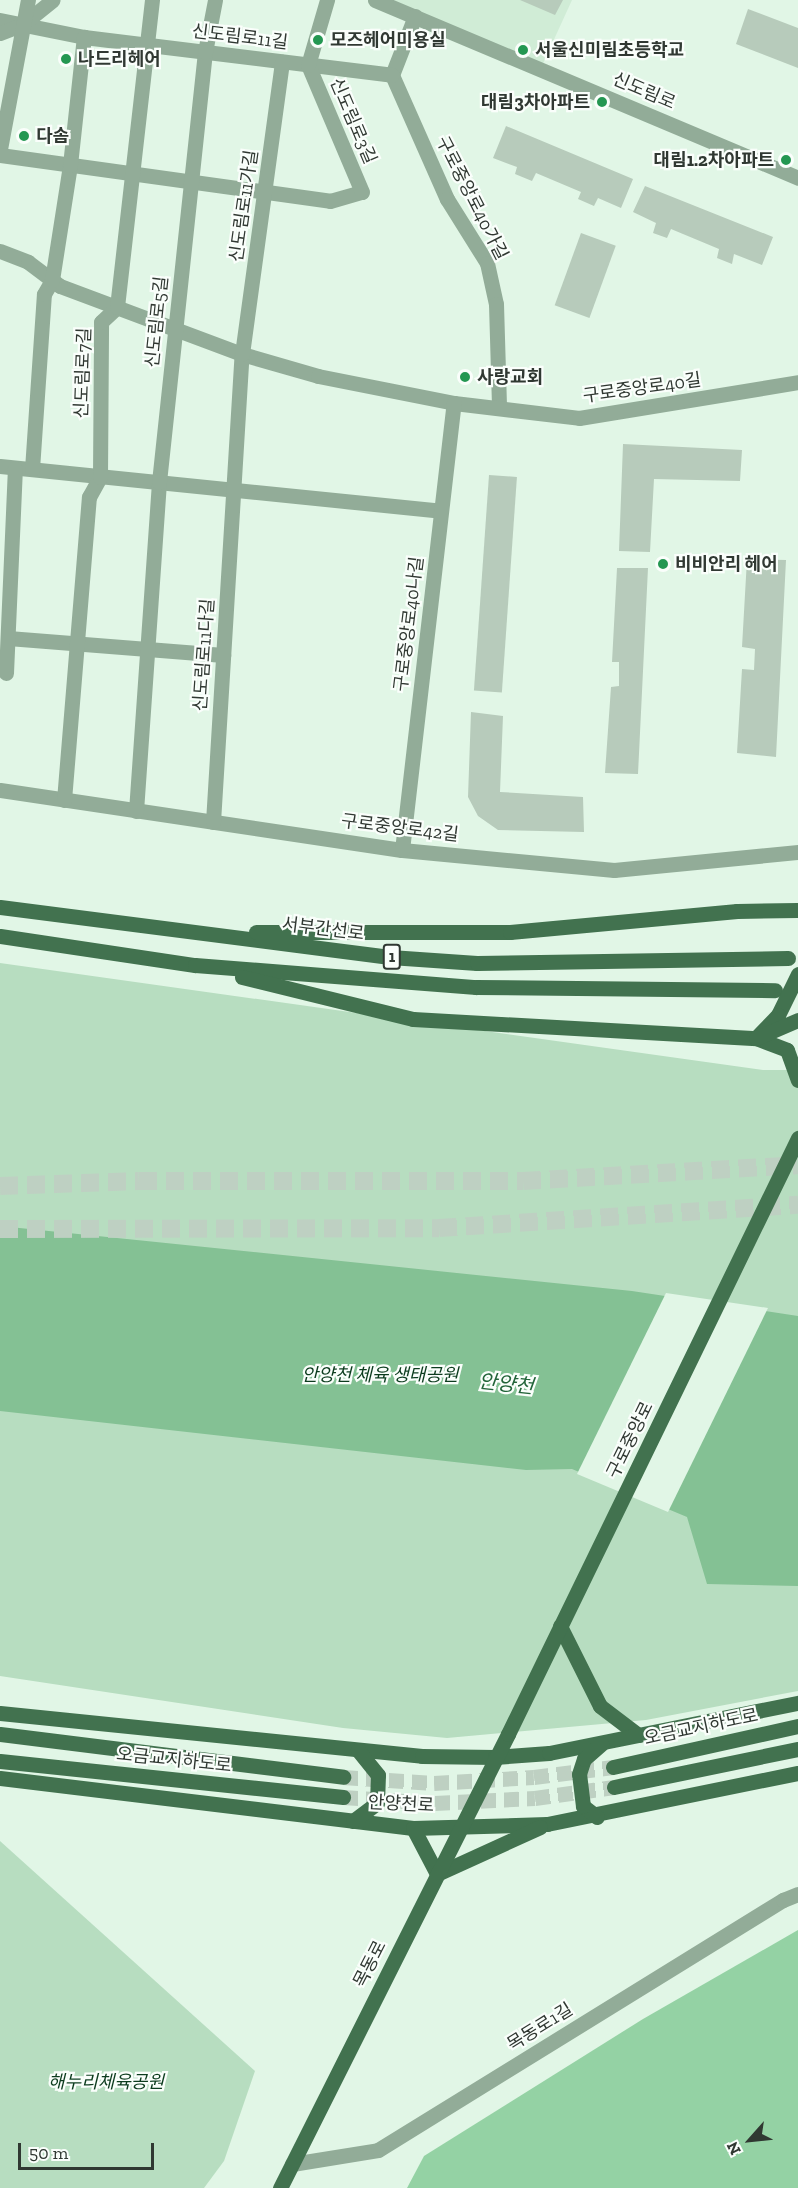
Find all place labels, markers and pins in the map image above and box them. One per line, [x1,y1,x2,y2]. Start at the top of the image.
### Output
place label: 모즈헤어미용실 [330,29,446,51]
marker: 모즈헤어미용실 [311,33,325,47]
place label: 서울신미림초등학교 [535,39,684,61]
marker: 서울신미림초등학교 [516,43,530,57]
place label: 나드리헤어 [78,48,161,70]
marker: 나드리헤어 [59,52,73,66]
place label: 대림3차아파트 [481,91,590,113]
marker: 대림3차아파트 [595,95,609,109]
place label: 다솜 [36,125,69,147]
marker: 다솜 [17,129,31,143]
place label: 대림1.2차아파트 [654,149,774,171]
marker: 대림1.2차아파트 [779,153,793,167]
place label: 사랑교회 [477,366,543,388]
marker: 사랑교회 [458,370,472,384]
place label: 비비안리 헤어 [675,553,778,575]
marker: 비비안리 헤어 [656,557,670,571]

